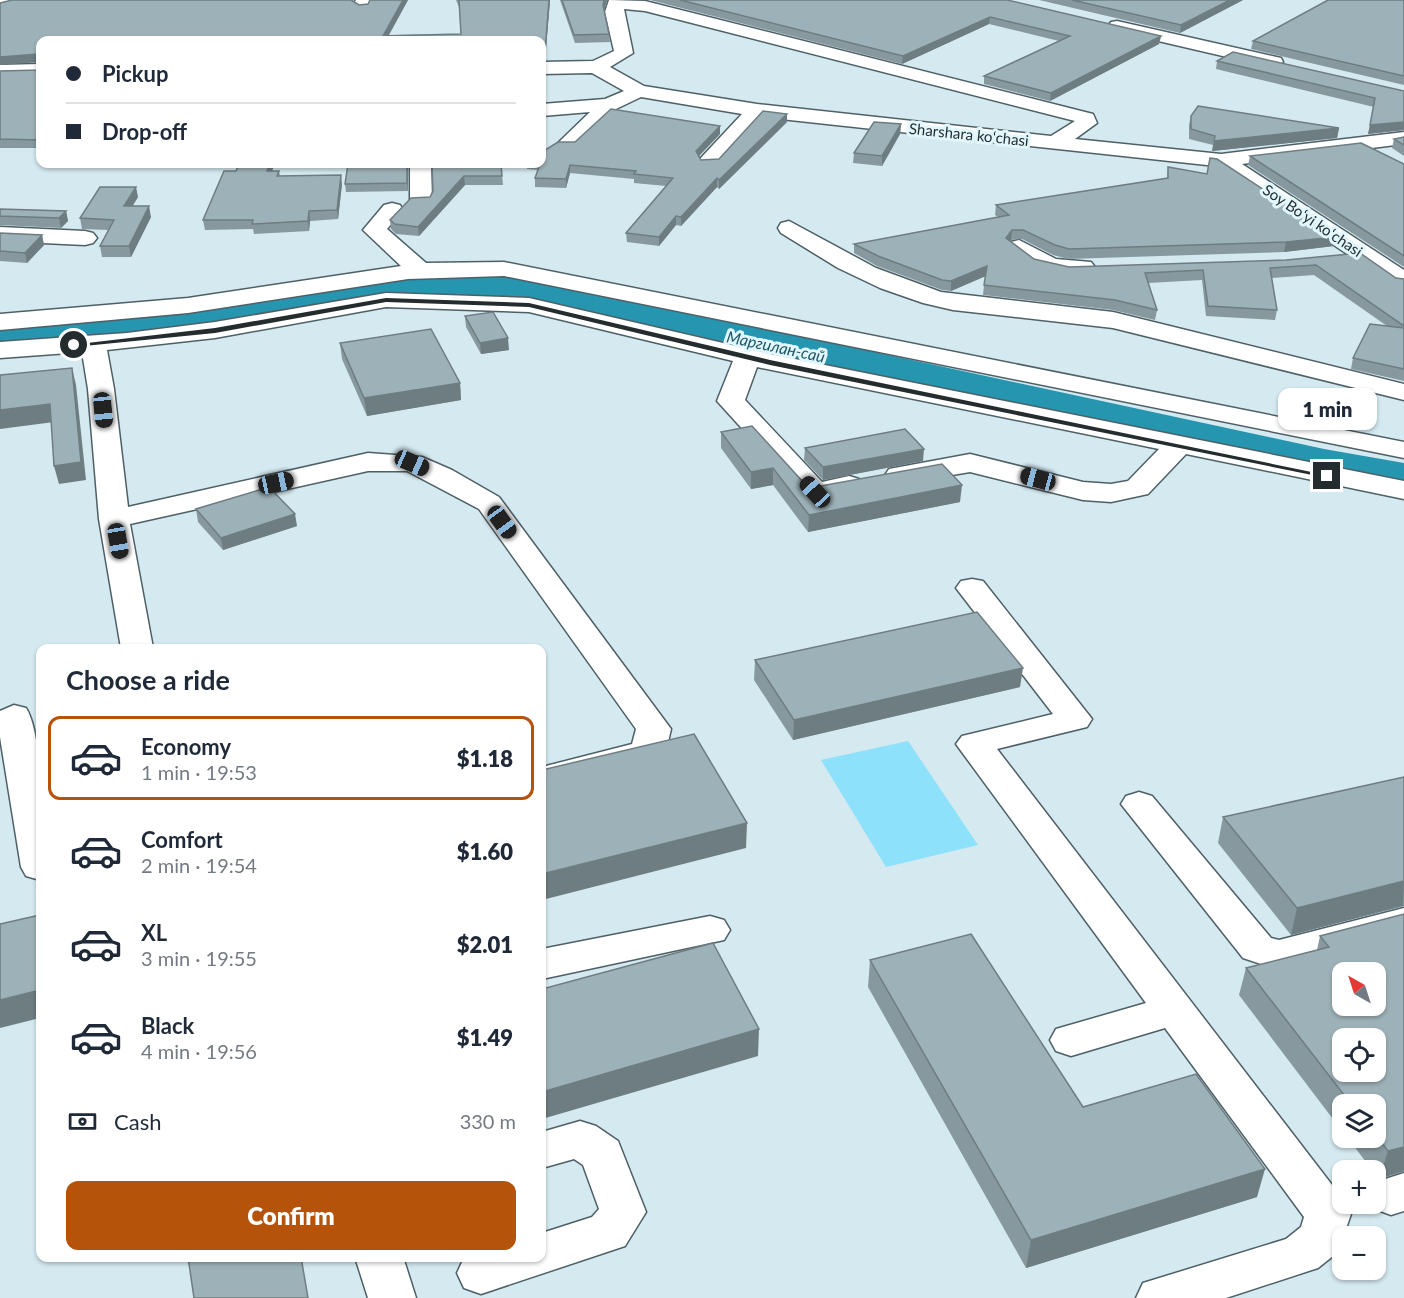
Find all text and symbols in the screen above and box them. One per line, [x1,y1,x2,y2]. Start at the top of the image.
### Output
text: Pickup [102,60,168,87]
text: Drop-off [102,118,187,145]
street label: Sharshara koʻchasi [908,119,1030,149]
street label: Soy Boʻyi koʻchasi [1260,180,1366,260]
water label: Маргилан-сай [725,326,827,366]
route start [60,331,87,358]
callout: 1 min [1278,389,1376,431]
car [92,391,114,429]
text: 1 min [1303,397,1352,421]
car [392,447,432,479]
route end [1313,462,1340,489]
car [1018,466,1058,492]
car [257,470,295,496]
car [796,473,834,511]
car [484,502,520,542]
car [106,522,130,560]
text: Choose a ride [66,663,230,696]
icon: car [69,731,123,785]
text: Economy [141,733,231,760]
text: $1.18 [457,745,513,772]
text: 1 min · 19:53 [141,760,257,784]
icon: car [69,824,123,878]
text: Comfort [141,826,223,853]
text: $1.60 [457,838,513,865]
text: 2 min · 19:54 [141,853,257,877]
icon: car [69,917,123,971]
text: XL [141,919,167,946]
text: $2.01 [457,931,513,958]
text: 3 min · 19:55 [141,946,257,970]
north arrow [1332,962,1386,1016]
map controls [1332,962,1386,1280]
icon: car [69,1010,123,1064]
text: Black [141,1012,194,1039]
text: $1.49 [457,1024,513,1051]
button: locate [1332,1028,1386,1082]
text: 4 min · 19:56 [141,1039,257,1063]
button: layers [1332,1094,1386,1148]
icon: cash [66,1105,99,1138]
text: Cash [114,1108,161,1135]
text: 330 m [460,1109,516,1133]
button: + [1332,1160,1386,1214]
button: Confirm [66,1181,516,1250]
button: − [1332,1226,1386,1280]

